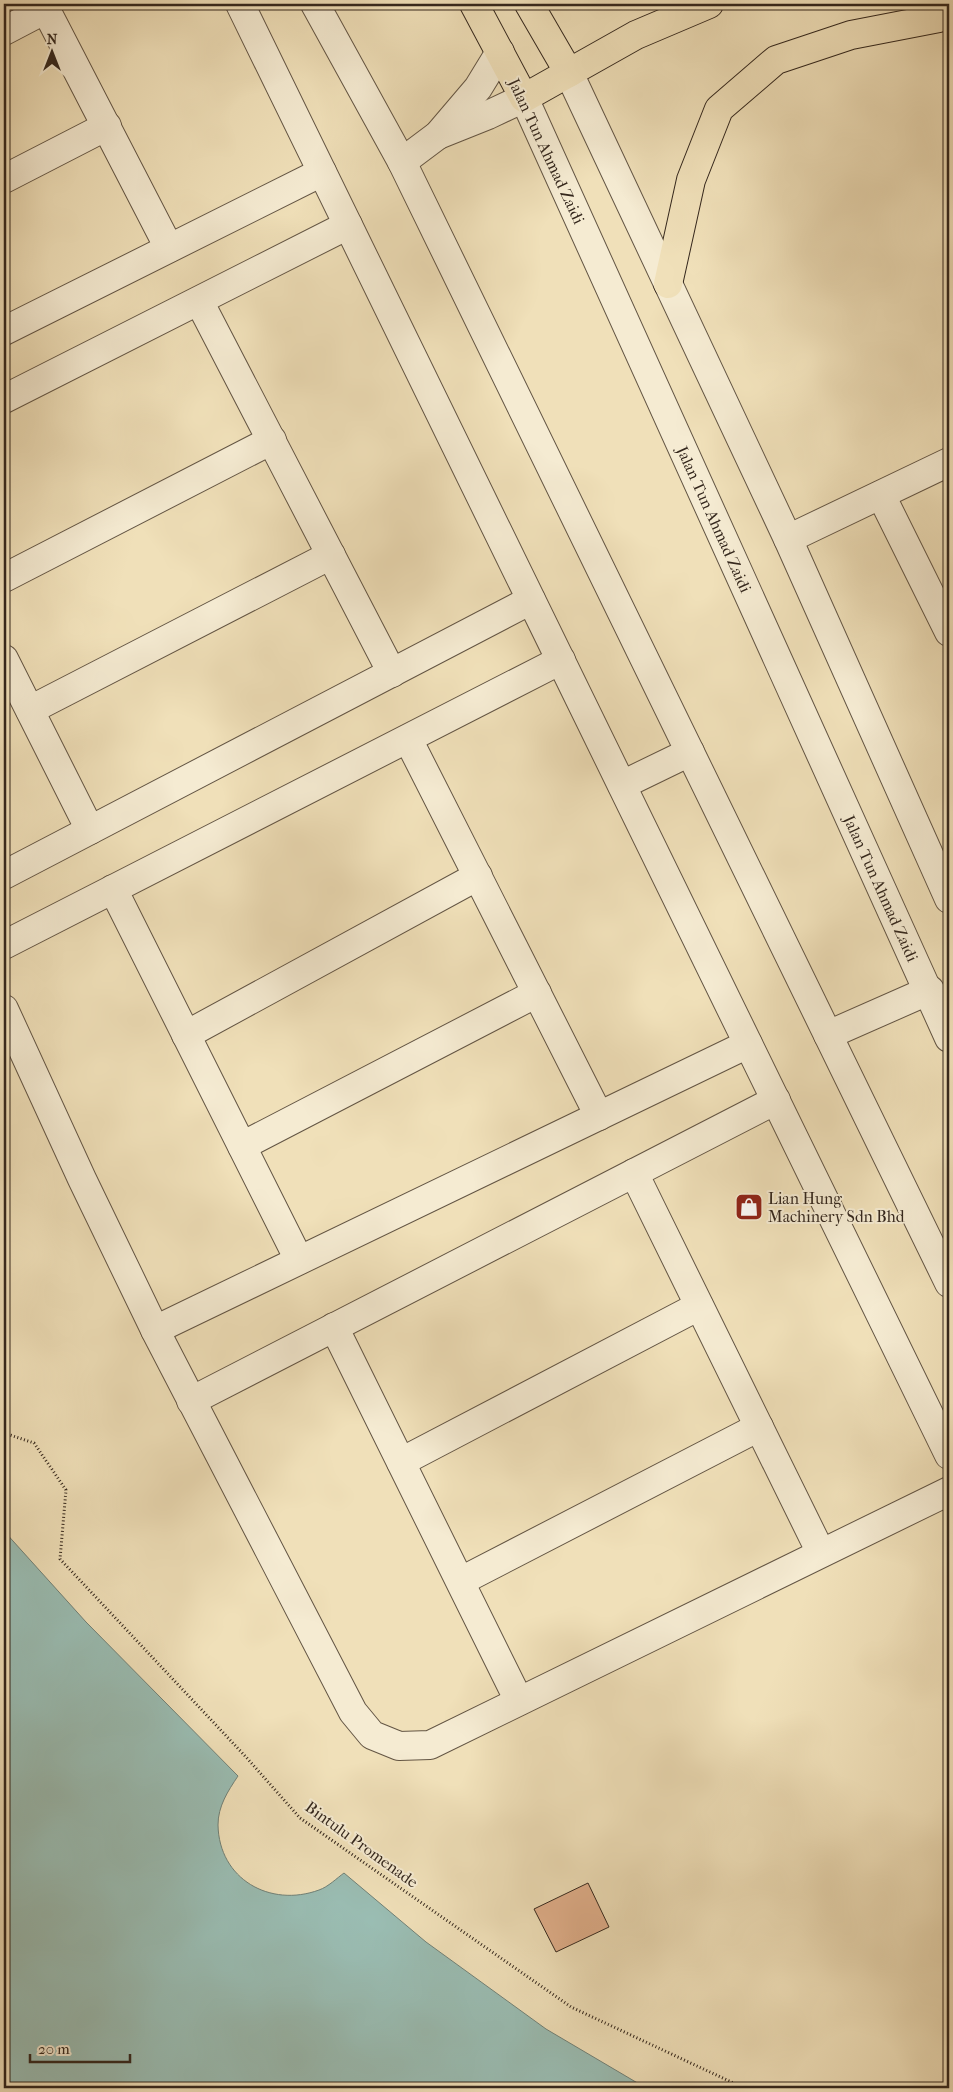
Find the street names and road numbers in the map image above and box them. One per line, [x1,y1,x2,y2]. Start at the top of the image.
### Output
street label: Jalan Tun Ahmad Zaidi [504,74,589,227]
street label: Jalan Tun Ahmad Zaidi [672,442,755,596]
street label: Jalan Tun Ahmad Zaidi [839,811,922,965]
street label: Bintulu Promenade [302,1797,422,1892]

